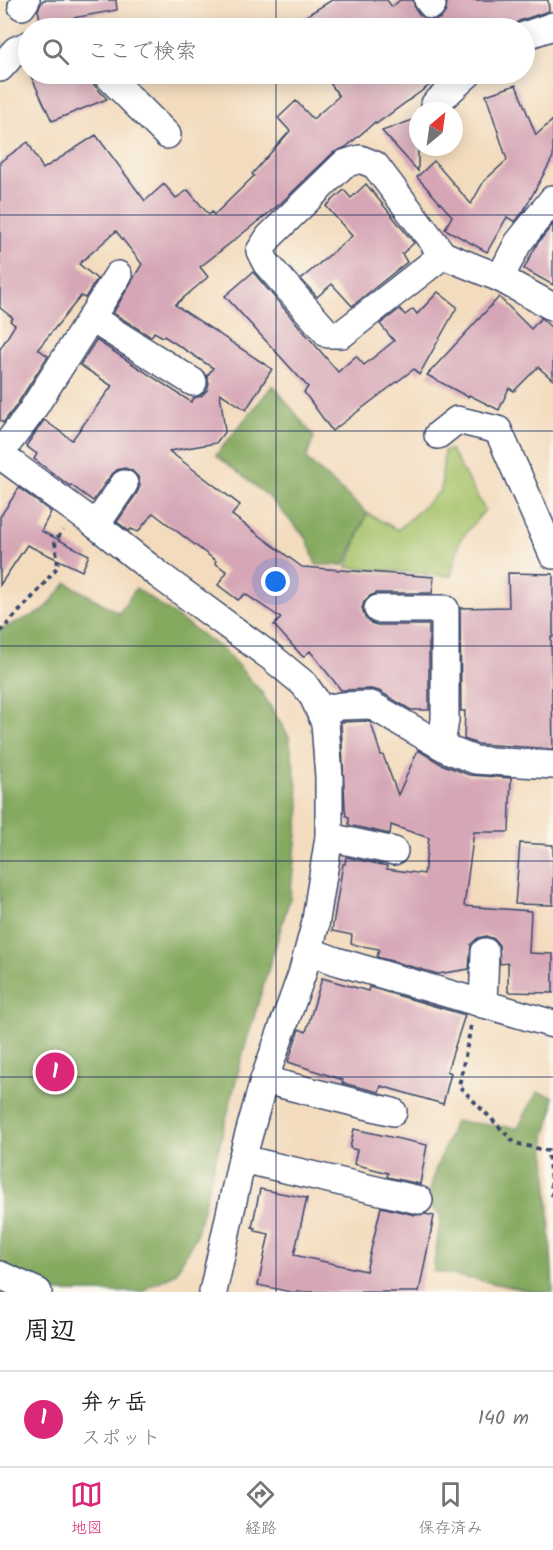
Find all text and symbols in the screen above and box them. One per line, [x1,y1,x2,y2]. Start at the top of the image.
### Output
search box [18,18,535,84]
icon: search [39,35,72,68]
text: ここで検索 [87,35,197,70]
north arrow [409,102,463,156]
your location [261,567,290,596]
pin: 1 [36,1050,74,1094]
text: 周辺 [24,1311,76,1353]
text: 弁ヶ岳 [81,1386,147,1421]
text: 1 [40,1403,47,1435]
text: 140 m [478,1403,529,1435]
text: スポット [81,1423,161,1455]
tab: 地図 [70,1478,103,1541]
tab: 経路 [244,1478,277,1541]
tab: 保存済み [418,1478,482,1541]

